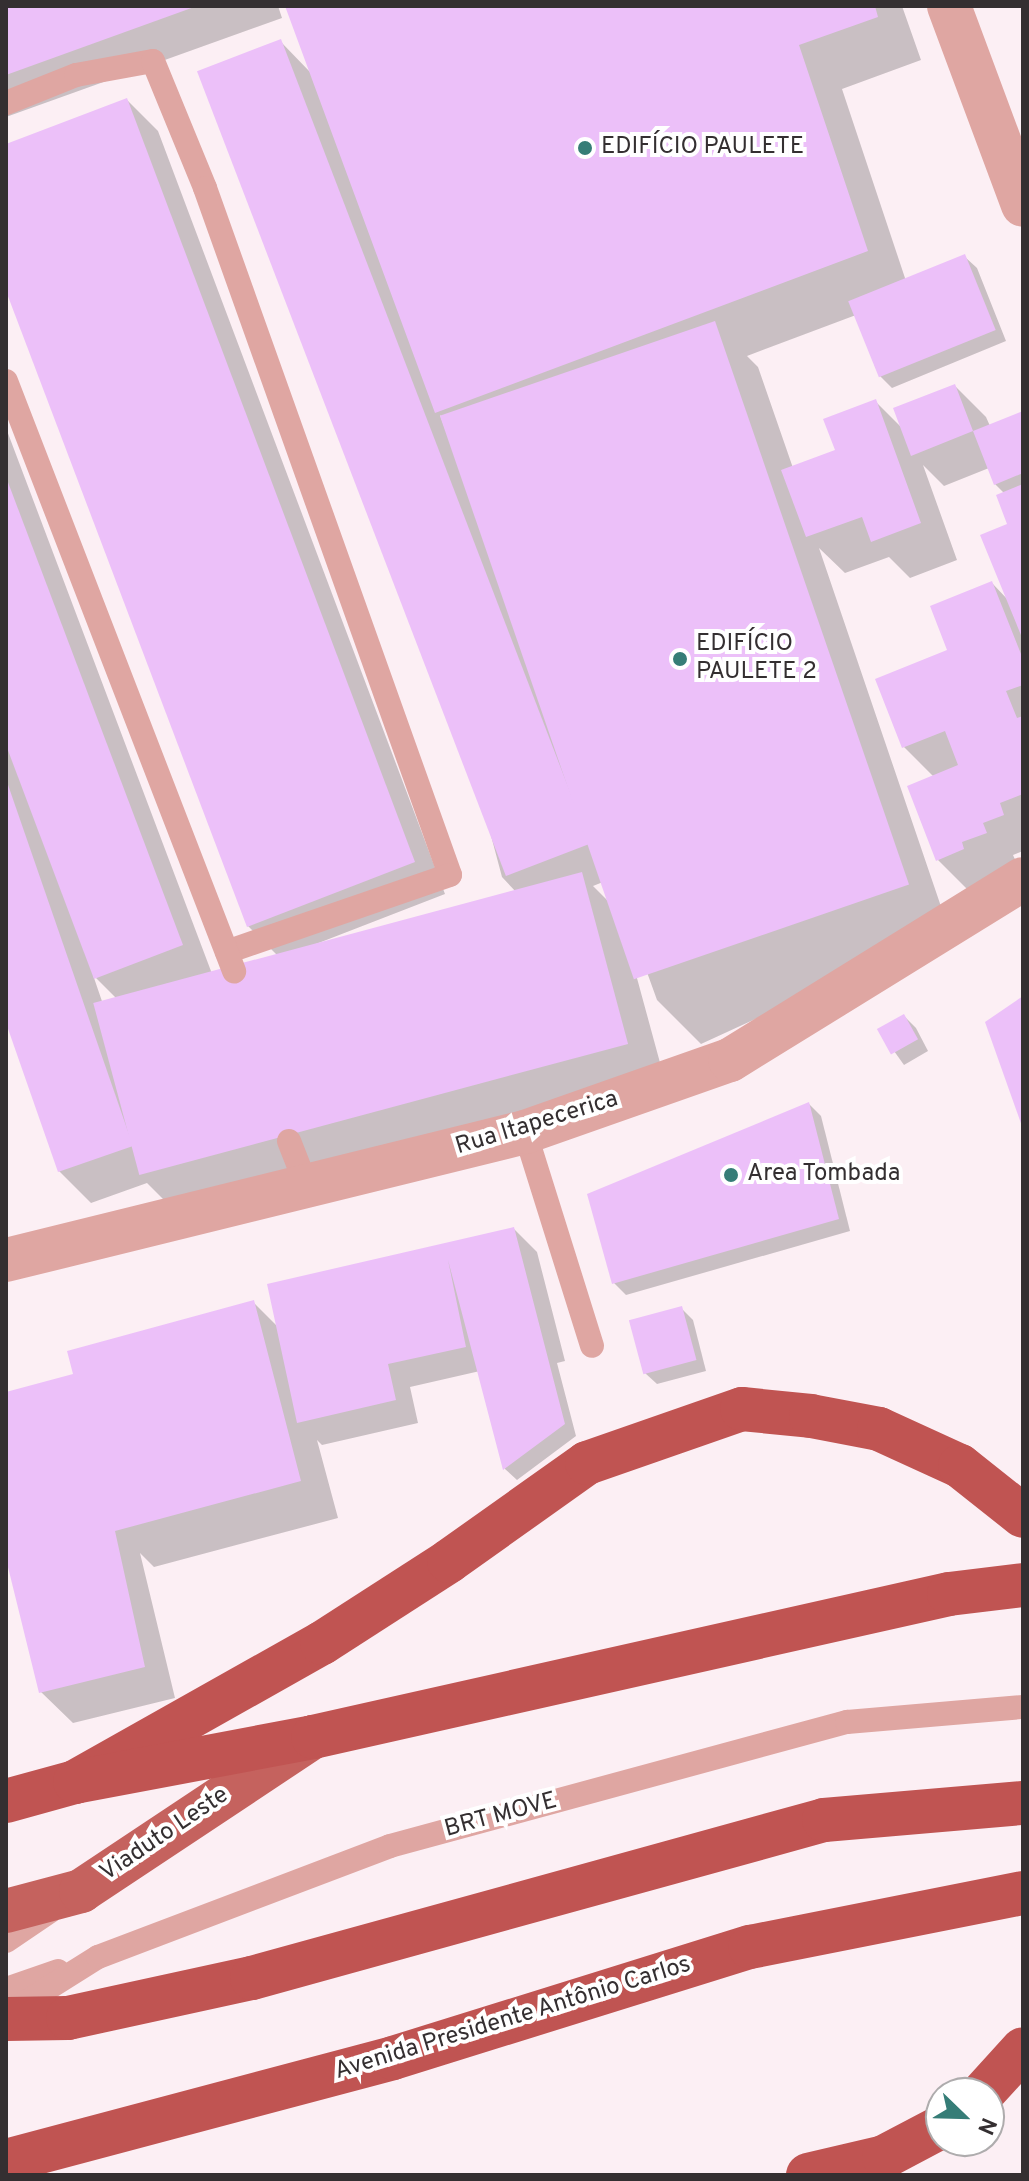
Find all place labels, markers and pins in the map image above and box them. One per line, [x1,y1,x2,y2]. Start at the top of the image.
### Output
place label: EDIFÍCIO PAULETE [601,134,804,162]
marker: EDIFÍCIO PAULETE [576,139,594,157]
place label: EDIFÍCIO PAULETE 2 [696,631,817,687]
marker: EDIFÍCIO PAULETE 2 [671,650,689,668]
place label: Area Tombada [747,1161,901,1189]
marker: Area Tombada [722,1166,740,1184]

